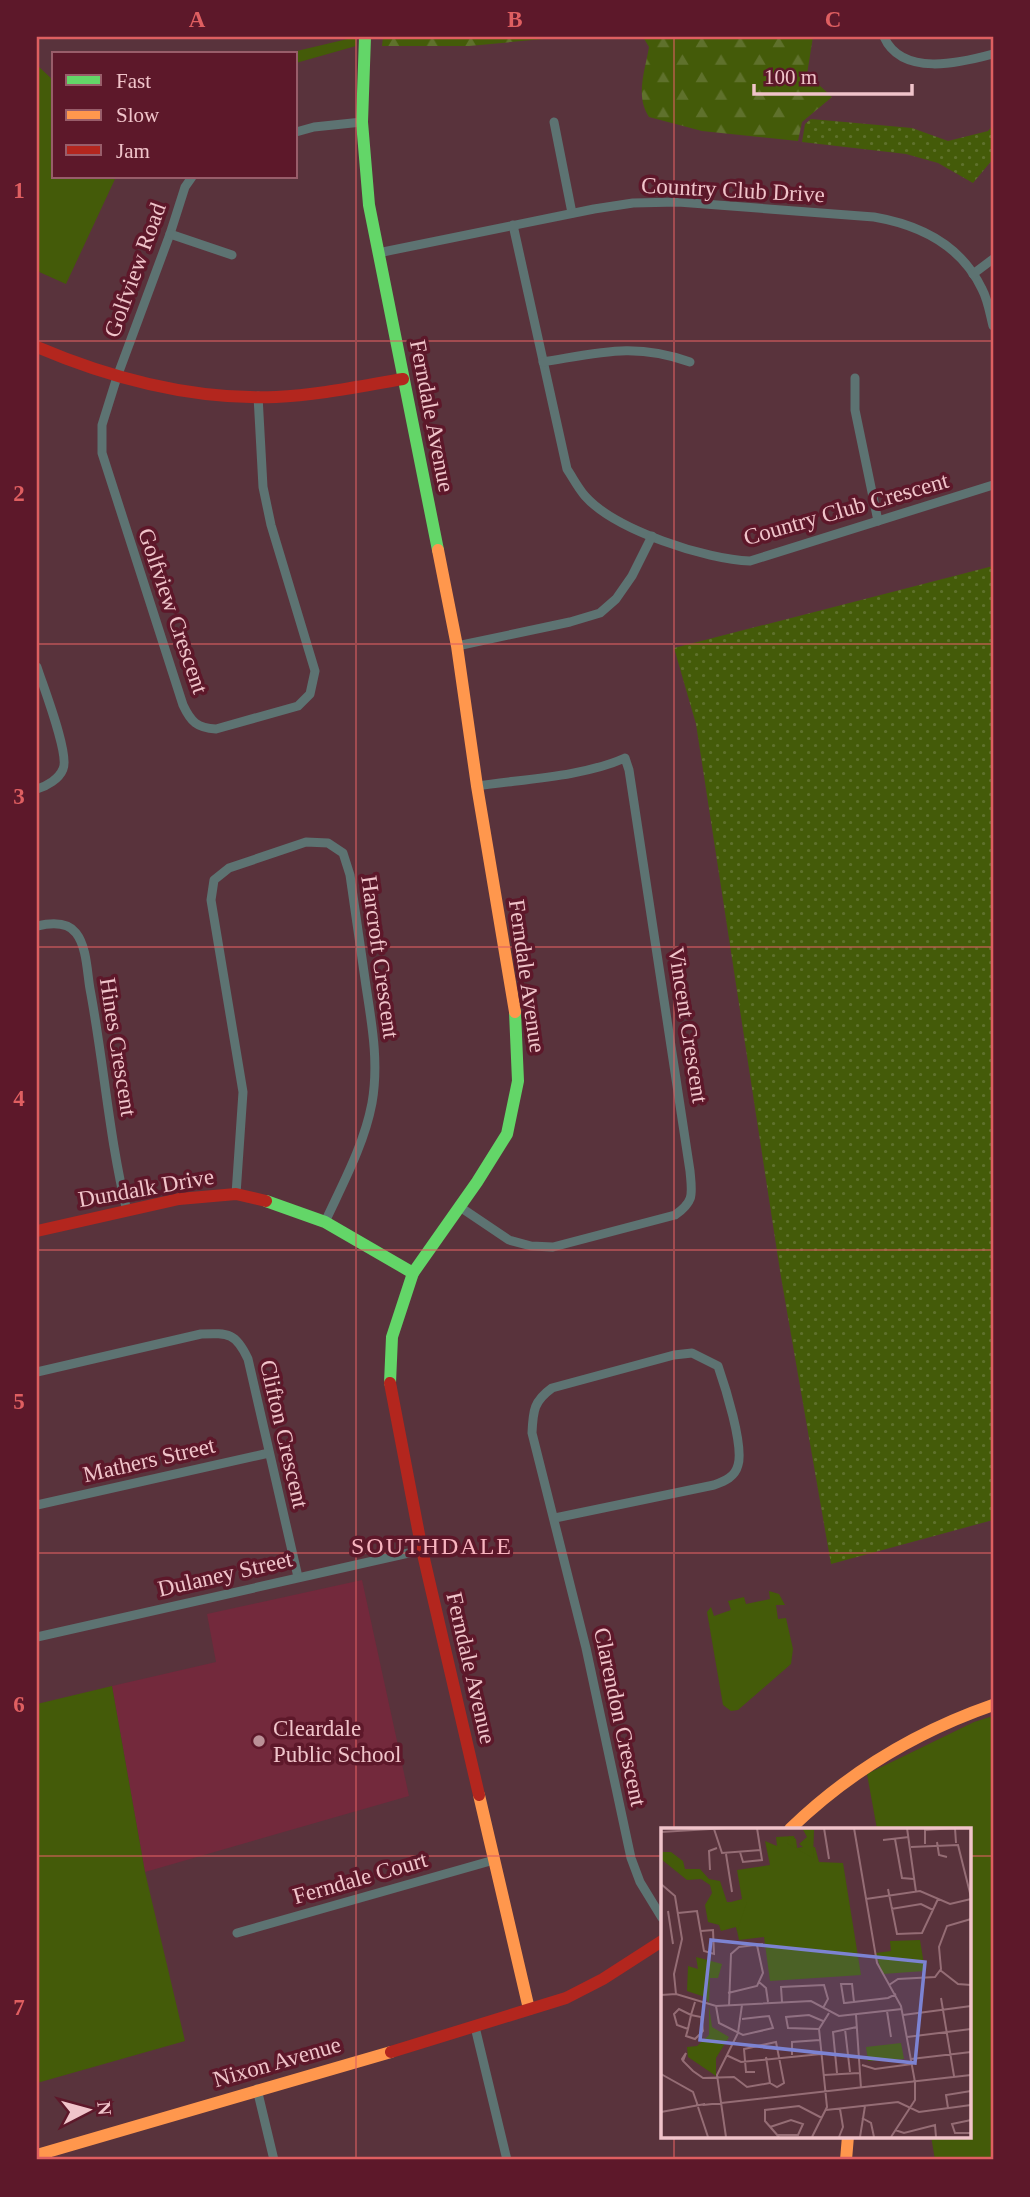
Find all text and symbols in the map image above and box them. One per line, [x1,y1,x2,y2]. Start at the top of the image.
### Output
text: A [189,7,206,32]
text: B [507,7,523,32]
text: C [825,7,841,32]
legend [52,52,298,178]
scale bar [754,52,911,96]
text: 100 m [764,65,817,89]
text: Fast [116,69,151,93]
text: Slow [116,103,160,127]
text: Jam [116,139,150,163]
street label: Country Club Drive [640,173,826,207]
text: 1 [13,178,25,203]
street label: Golfview Road [99,199,171,341]
street label: Ferndale Avenue [405,338,459,494]
street label: Country Club Crescent [741,468,952,550]
text: 2 [13,481,25,506]
street label: Golfview Crescent [133,525,213,697]
text: 3 [13,784,25,809]
street label: Harcroft Crescent [356,874,404,1041]
street label: Ferndale Avenue [504,898,550,1054]
street label: Vincent Crescent [663,945,713,1105]
street label: Hines Crescent [95,976,141,1119]
text: 4 [13,1086,25,1111]
street label: Dundalk Drive [76,1164,216,1212]
street label: Clifton Crescent [255,1357,313,1511]
text: 5 [13,1389,25,1414]
street label: Mathers Street [81,1433,218,1487]
district label: SOUTHDALE [351,1533,513,1559]
street label: Dulaney Street [155,1546,295,1602]
street label: Ferndale Avenue [441,1590,501,1746]
street label: Clarendon Crescent [589,1625,651,1809]
text: 6 [13,1692,25,1717]
place label: Cleardale Public School [273,1716,401,1767]
marker: Cleardale Public School [251,1733,267,1749]
inset map [661,1828,970,2138]
street label: Ferndale Court [290,1847,431,1909]
text: 7 [13,1995,25,2020]
street label: Nixon Avenue [210,2032,344,2092]
north arrow [52,2074,122,2144]
text: N [93,2100,116,2116]

